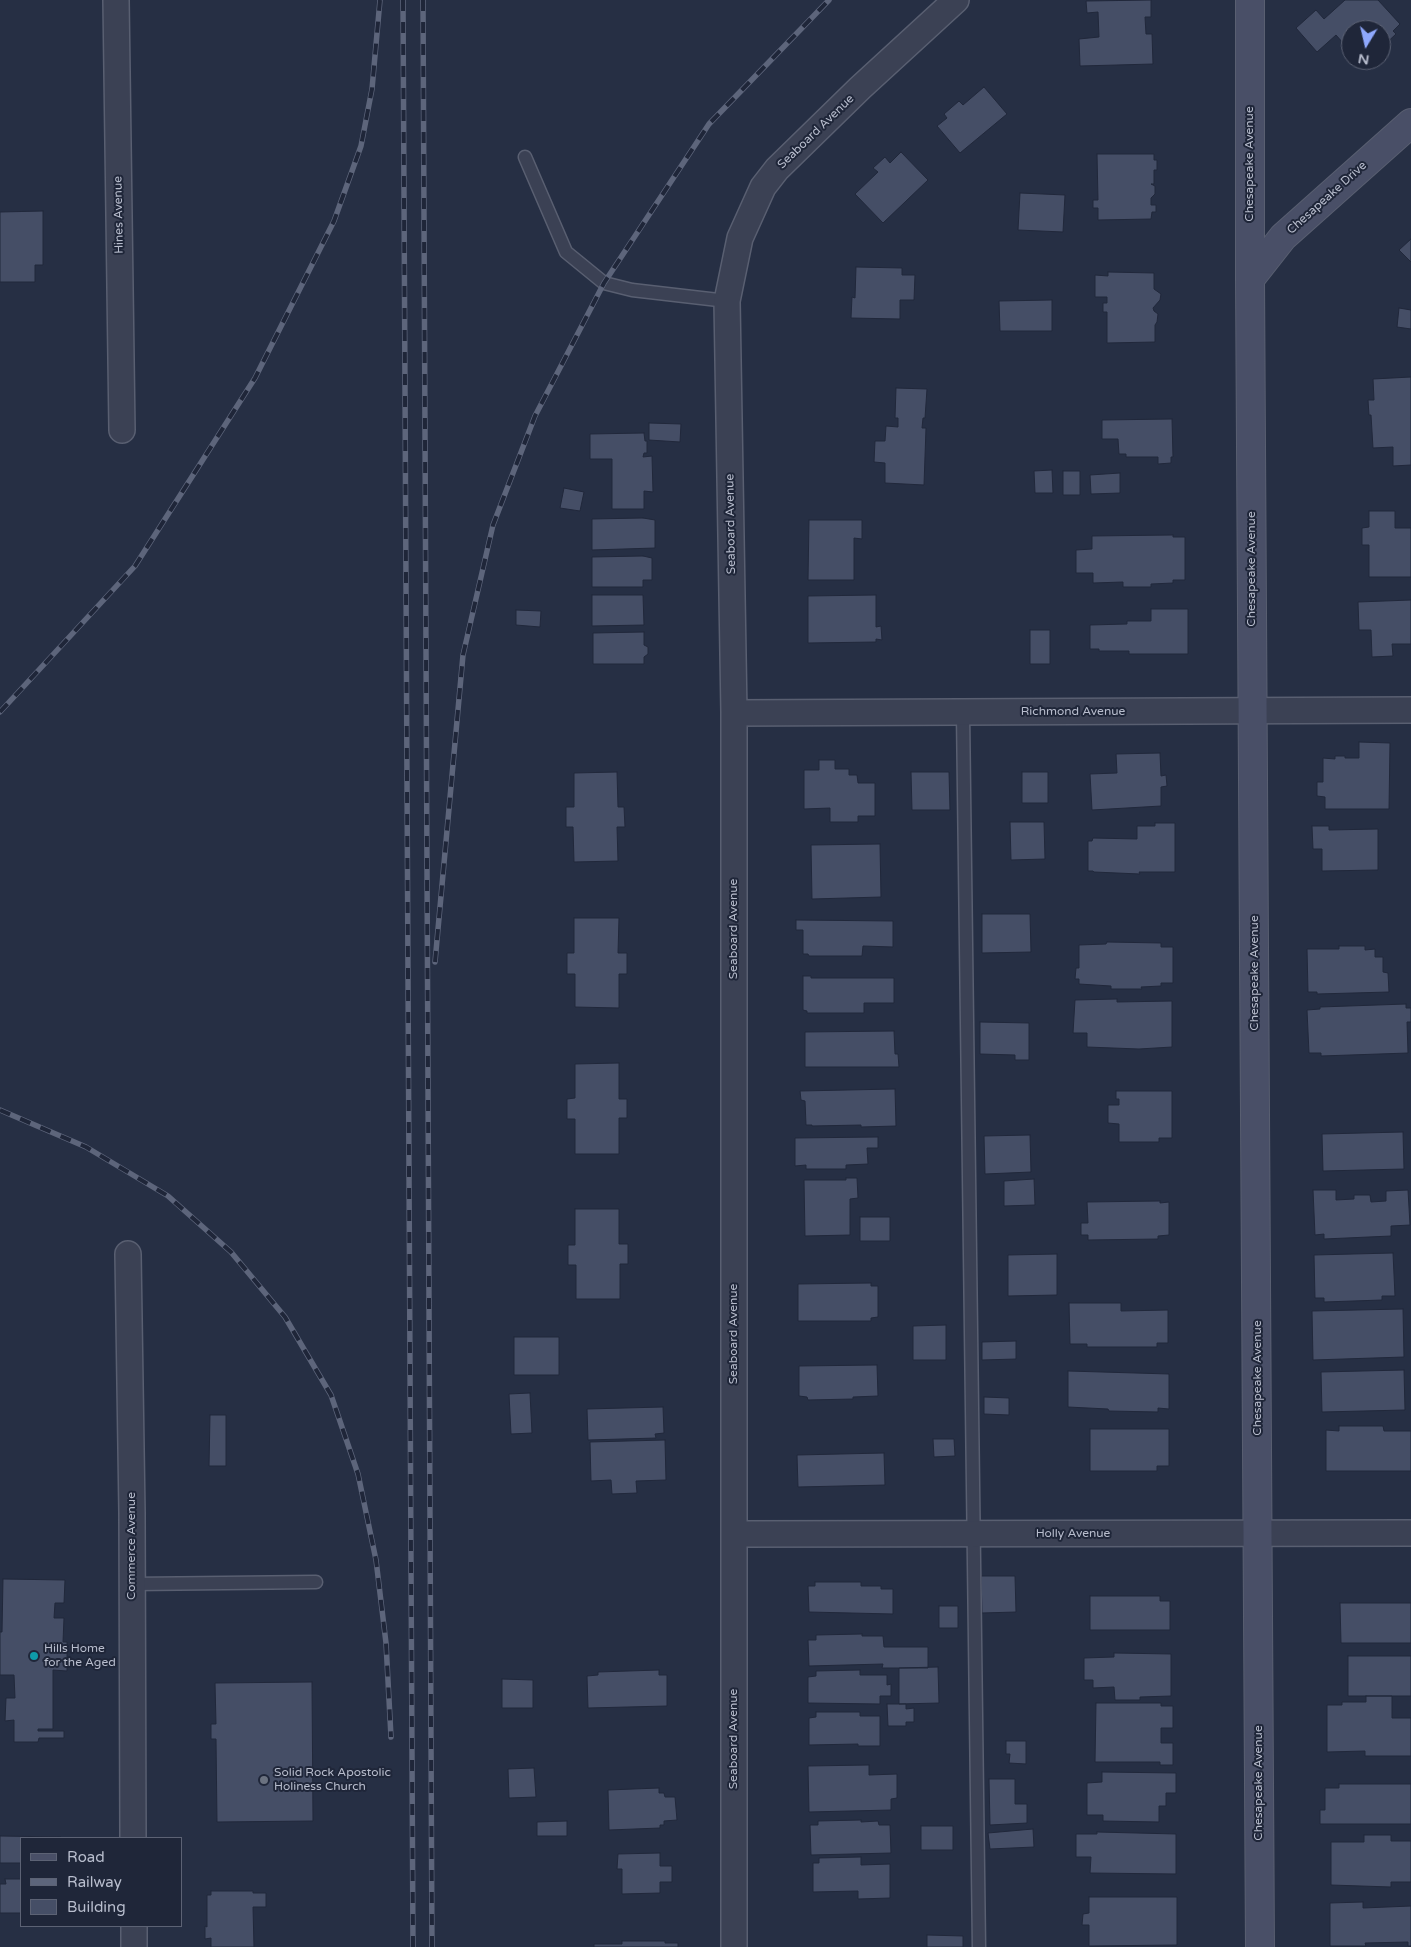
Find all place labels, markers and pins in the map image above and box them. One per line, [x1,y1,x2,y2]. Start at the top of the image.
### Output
place label: Hills Home for the Aged [44,1642,116,1670]
marker: Hills Home for the Aged [28,1650,40,1662]
place label: Solid Rock Apostolic Holiness Church [274,1766,391,1794]
marker: Solid Rock Apostolic Holiness Church [258,1774,270,1786]

